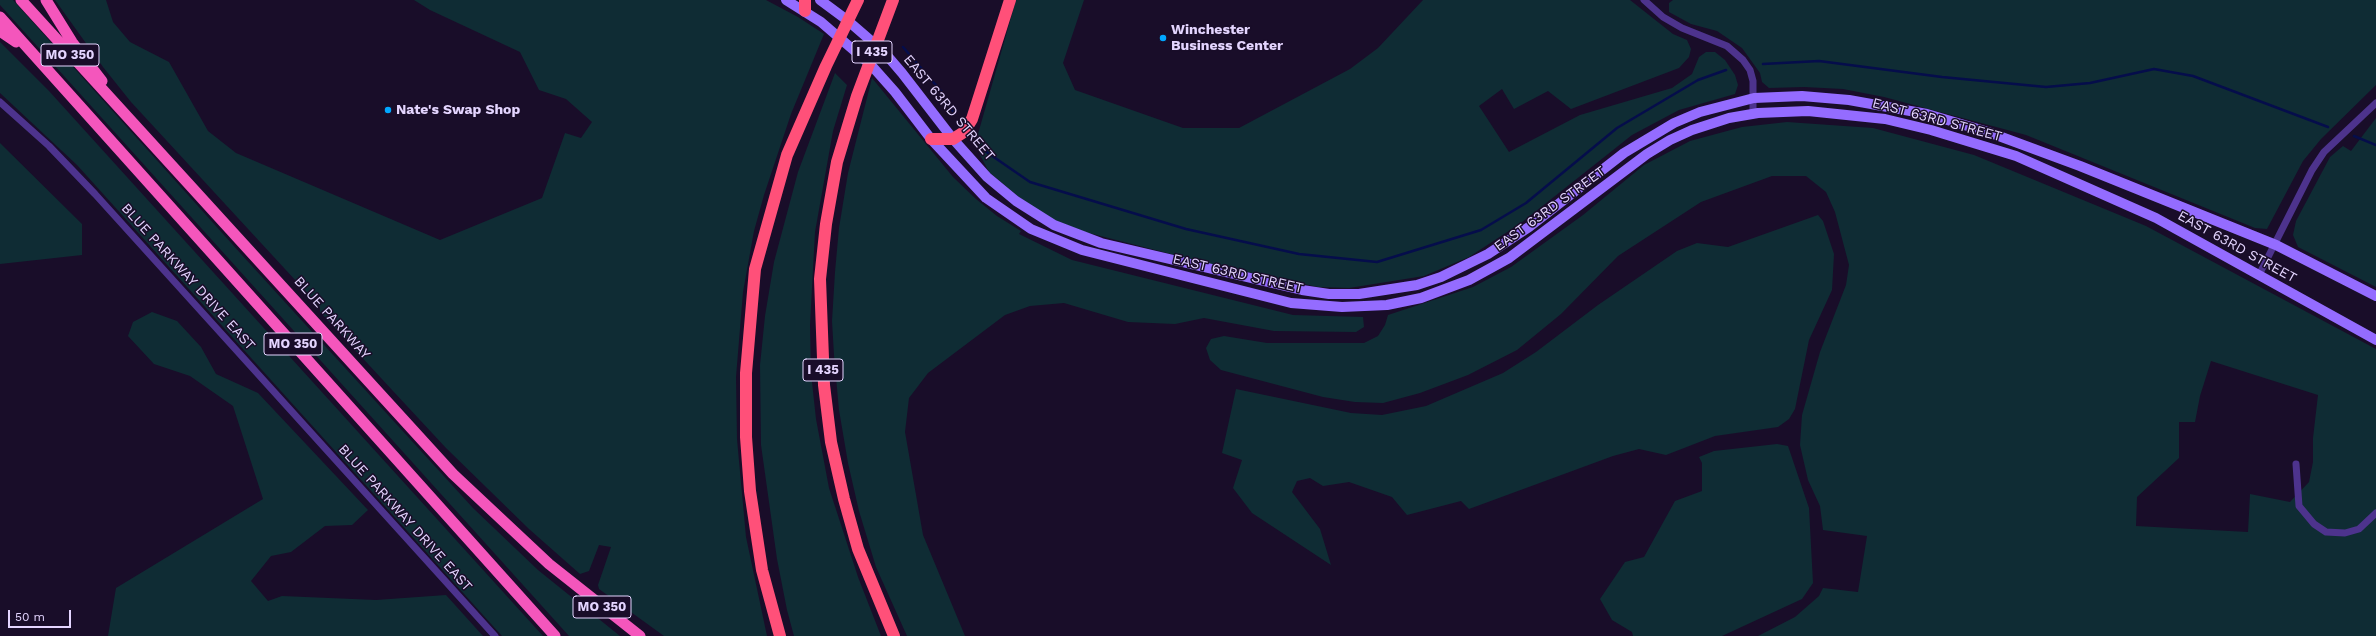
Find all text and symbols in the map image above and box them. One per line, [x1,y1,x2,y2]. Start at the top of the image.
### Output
place label: Winchester Business Center [1171,22,1283,54]
marker: Winchester Business Center [1158,33,1168,43]
road number: I 435 [852,41,892,63]
road number: MO 350 [41,44,99,66]
street label: EAST 63RD STREET [900,52,998,164]
street label: EAST 63RD STREET [1870,95,2004,145]
place label: Nate's Swap Shop [396,102,520,118]
marker: Nate's Swap Shop [383,105,393,115]
street label: EAST 63RD STREET [1491,163,1609,255]
street label: BLUE PARKWAY DRIVE EAST [118,200,258,354]
street label: EAST 63RD STREET [2175,207,2299,287]
street label: EAST 63RD STREET [1171,251,1305,297]
street label: BLUE PARKWAY [290,273,374,363]
road number: MO 350 [264,333,322,355]
road number: I 435 [803,359,843,381]
street label: BLUE PARKWAY DRIVE EAST [335,441,475,595]
road number: MO 350 [573,596,631,618]
scale bar [10,602,73,628]
text: 50 m [15,610,45,624]

